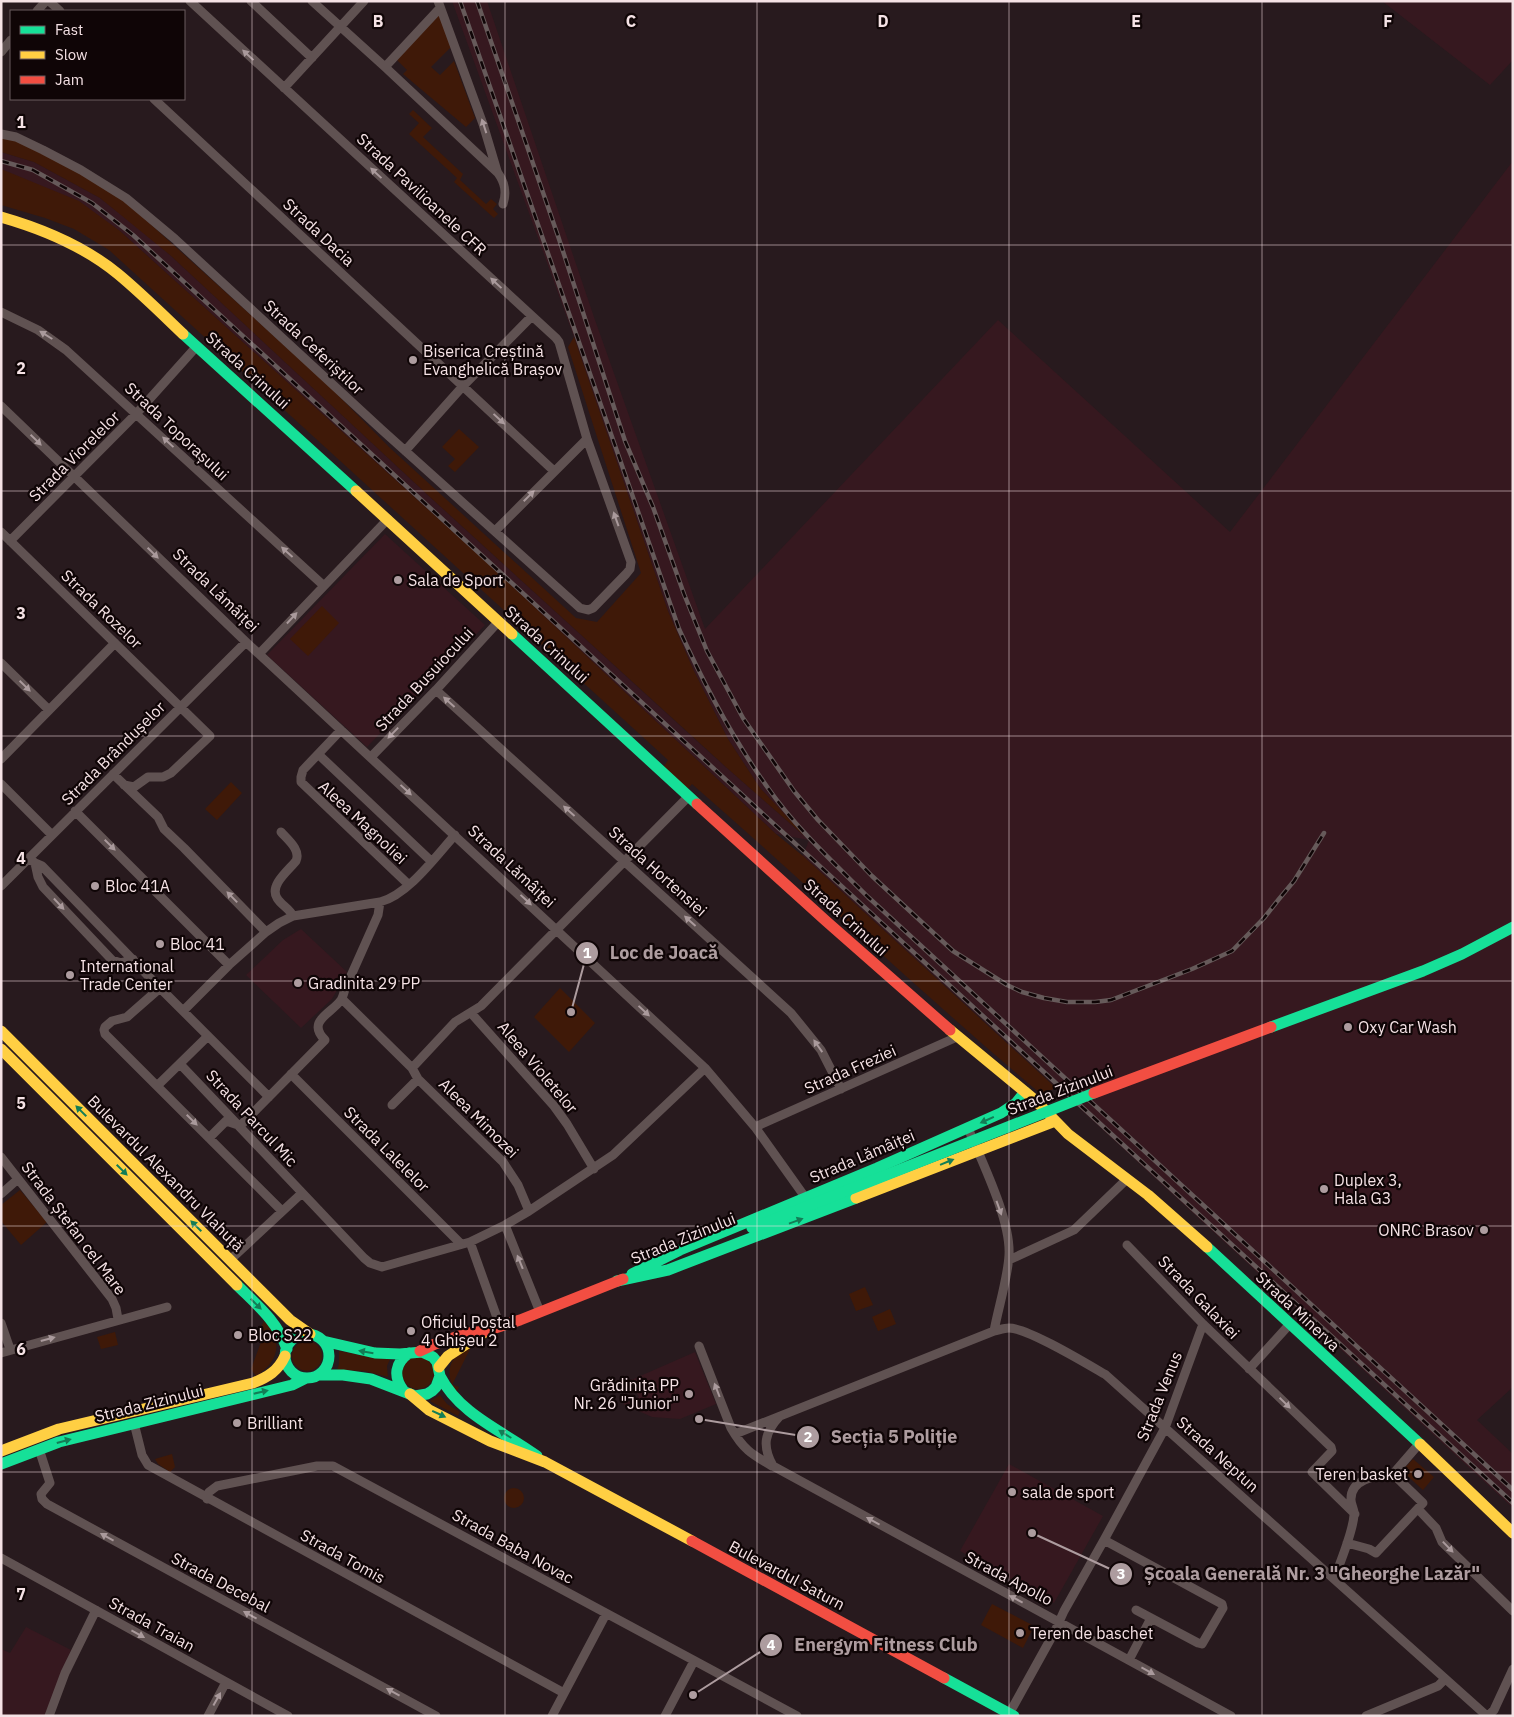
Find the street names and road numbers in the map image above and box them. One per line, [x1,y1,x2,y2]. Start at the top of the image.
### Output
street label: Strada Pavilioanele CFR [353,129,491,259]
street label: Strada Dacia [279,194,359,271]
street label: Strada Ceferiștilor [260,295,368,399]
street label: Strada Crinului [202,327,294,413]
street label: Strada Toporașului [121,378,233,484]
street label: Strada Viorelelor [24,406,124,506]
street label: Strada Lămâiței [168,544,263,637]
street label: Strada Rozelor [57,565,147,653]
street label: Strada Crinului [501,601,593,687]
street label: Strada Busuiocului [371,623,477,735]
street label: Strada Brândușelor [57,697,169,809]
street label: Aleea Magnoliei [315,776,411,868]
street label: Strada Lămâiței [463,820,560,912]
street label: Strada Hortensiei [605,822,711,920]
street label: Strada Crinului [800,874,892,960]
street label: Aleea Violetelor [494,1017,582,1117]
street label: Strada Freziei [801,1040,899,1098]
street label: Strada Zizinului [1005,1061,1115,1119]
street label: Strada Parcul Mic [202,1065,302,1171]
street label: Aleea Mimozei [435,1074,523,1162]
street label: Bulevardul Alexandru Vlahuță [83,1091,249,1256]
street label: Strada Lalelelor [340,1102,434,1196]
street label: Strada Lămâiței [806,1125,918,1188]
street label: Strada Ștefan cel Mare [17,1157,131,1299]
street label: Strada Zizinului [628,1208,738,1268]
street label: Strada Galaxiei [1154,1251,1244,1343]
street label: Strada Minerva [1252,1267,1345,1355]
street label: Strada Venus [1132,1348,1186,1444]
street label: Strada Zizinului [93,1380,205,1426]
street label: Strada Neptun [1173,1412,1263,1496]
street label: Strada Baba Novac [449,1504,577,1588]
street label: Strada Tomis [297,1525,389,1587]
street label: Bulevardul Saturn [726,1536,848,1614]
street label: Strada Apollo [962,1546,1057,1610]
street label: Strada Decebal [168,1548,274,1616]
street label: Strada Traian [105,1592,199,1656]

